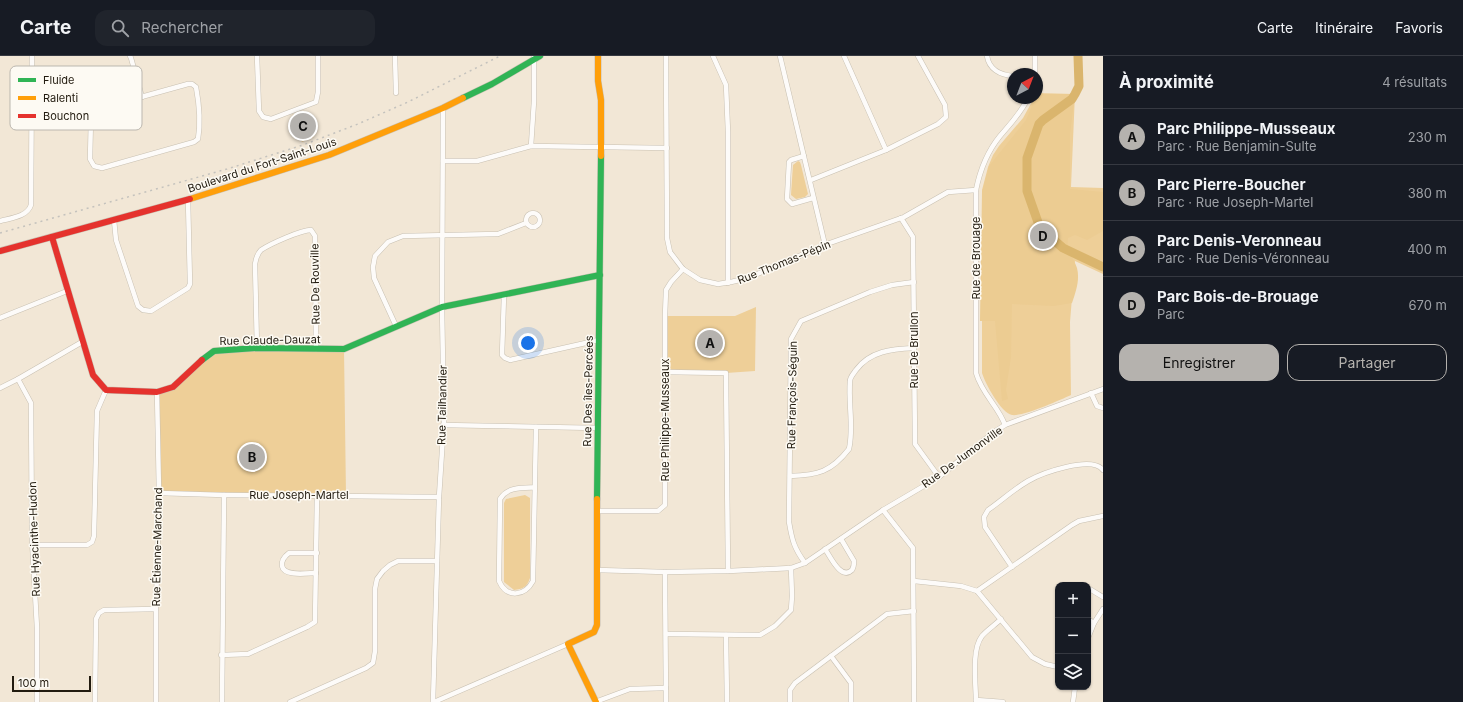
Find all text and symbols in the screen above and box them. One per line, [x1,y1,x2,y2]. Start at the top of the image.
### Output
search box [95,10,375,46]
text: Carte [20,16,71,39]
icon: search [109,17,131,39]
text: Rechercher [141,18,223,37]
text: Carte [1257,19,1293,36]
text: Itinéraire [1315,19,1373,36]
text: Favoris [1395,19,1443,36]
legend [10,66,142,130]
north arrow [1007,68,1043,104]
text: À proximité [1119,72,1214,92]
text: Fluide [43,73,74,87]
text: 4 résultats [1382,74,1447,90]
text: Ralenti [43,91,78,105]
text: Bouchon [43,109,89,123]
pin: C [290,111,316,141]
text: Parc Philippe-Musseaux [1157,119,1335,138]
text: A [1127,129,1137,145]
text: 230 m [1408,129,1447,145]
street label: Boulevard du Fort-Saint-Louis [186,134,338,196]
text: Parc · Rue Benjamin-Sulte [1157,138,1317,154]
text: Parc Pierre-Boucher [1157,175,1306,194]
text: B [1128,185,1136,201]
text: 380 m [1408,185,1447,201]
text: Parc · Rue Joseph-Martel [1157,194,1313,210]
street label: Rue de Brouage [969,217,983,299]
pin: D [1030,221,1056,251]
text: Parc Denis-Veronneau [1157,231,1321,250]
street label: Rue Thomas-Pépin [735,237,833,287]
text: C [1127,241,1137,257]
text: 400 m [1407,241,1447,257]
street label: Rue De Rouville [307,243,323,325]
text: Parc · Rue Denis-Véronneau [1157,250,1329,266]
text: Parc Bois-de-Brouage [1157,287,1319,306]
text: D [1127,297,1137,313]
text: 670 m [1409,297,1447,313]
text: Parc [1157,306,1185,322]
street label: Rue De Brullon [907,312,921,388]
pin: A [697,328,723,358]
street label: Rue Claude-Dauzat [219,332,321,348]
your location [518,333,538,353]
street label: Rue Des îles-Percées [580,335,596,447]
street label: Rue François-Séguin [784,341,800,449]
button: Enregistrer [1119,344,1279,381]
button: Partager [1287,344,1447,381]
street label: Rue Philippe-Musseaux [658,359,672,481]
street label: Rue Tailhandier [434,365,450,445]
street label: Rue De Jumonville [919,423,1005,491]
pin: B [239,442,265,472]
street label: Rue Hyacinthe-Hudon [25,481,43,597]
street label: Rue Étienne-Marchand [149,487,165,607]
street label: Rue Joseph-Martel [249,488,349,502]
map controls [1055,582,1091,690]
button: + [1055,582,1091,618]
button: − [1055,618,1091,654]
button: layers [1055,654,1091,690]
scale bar [12,674,91,693]
text: 100 m [18,676,49,690]

